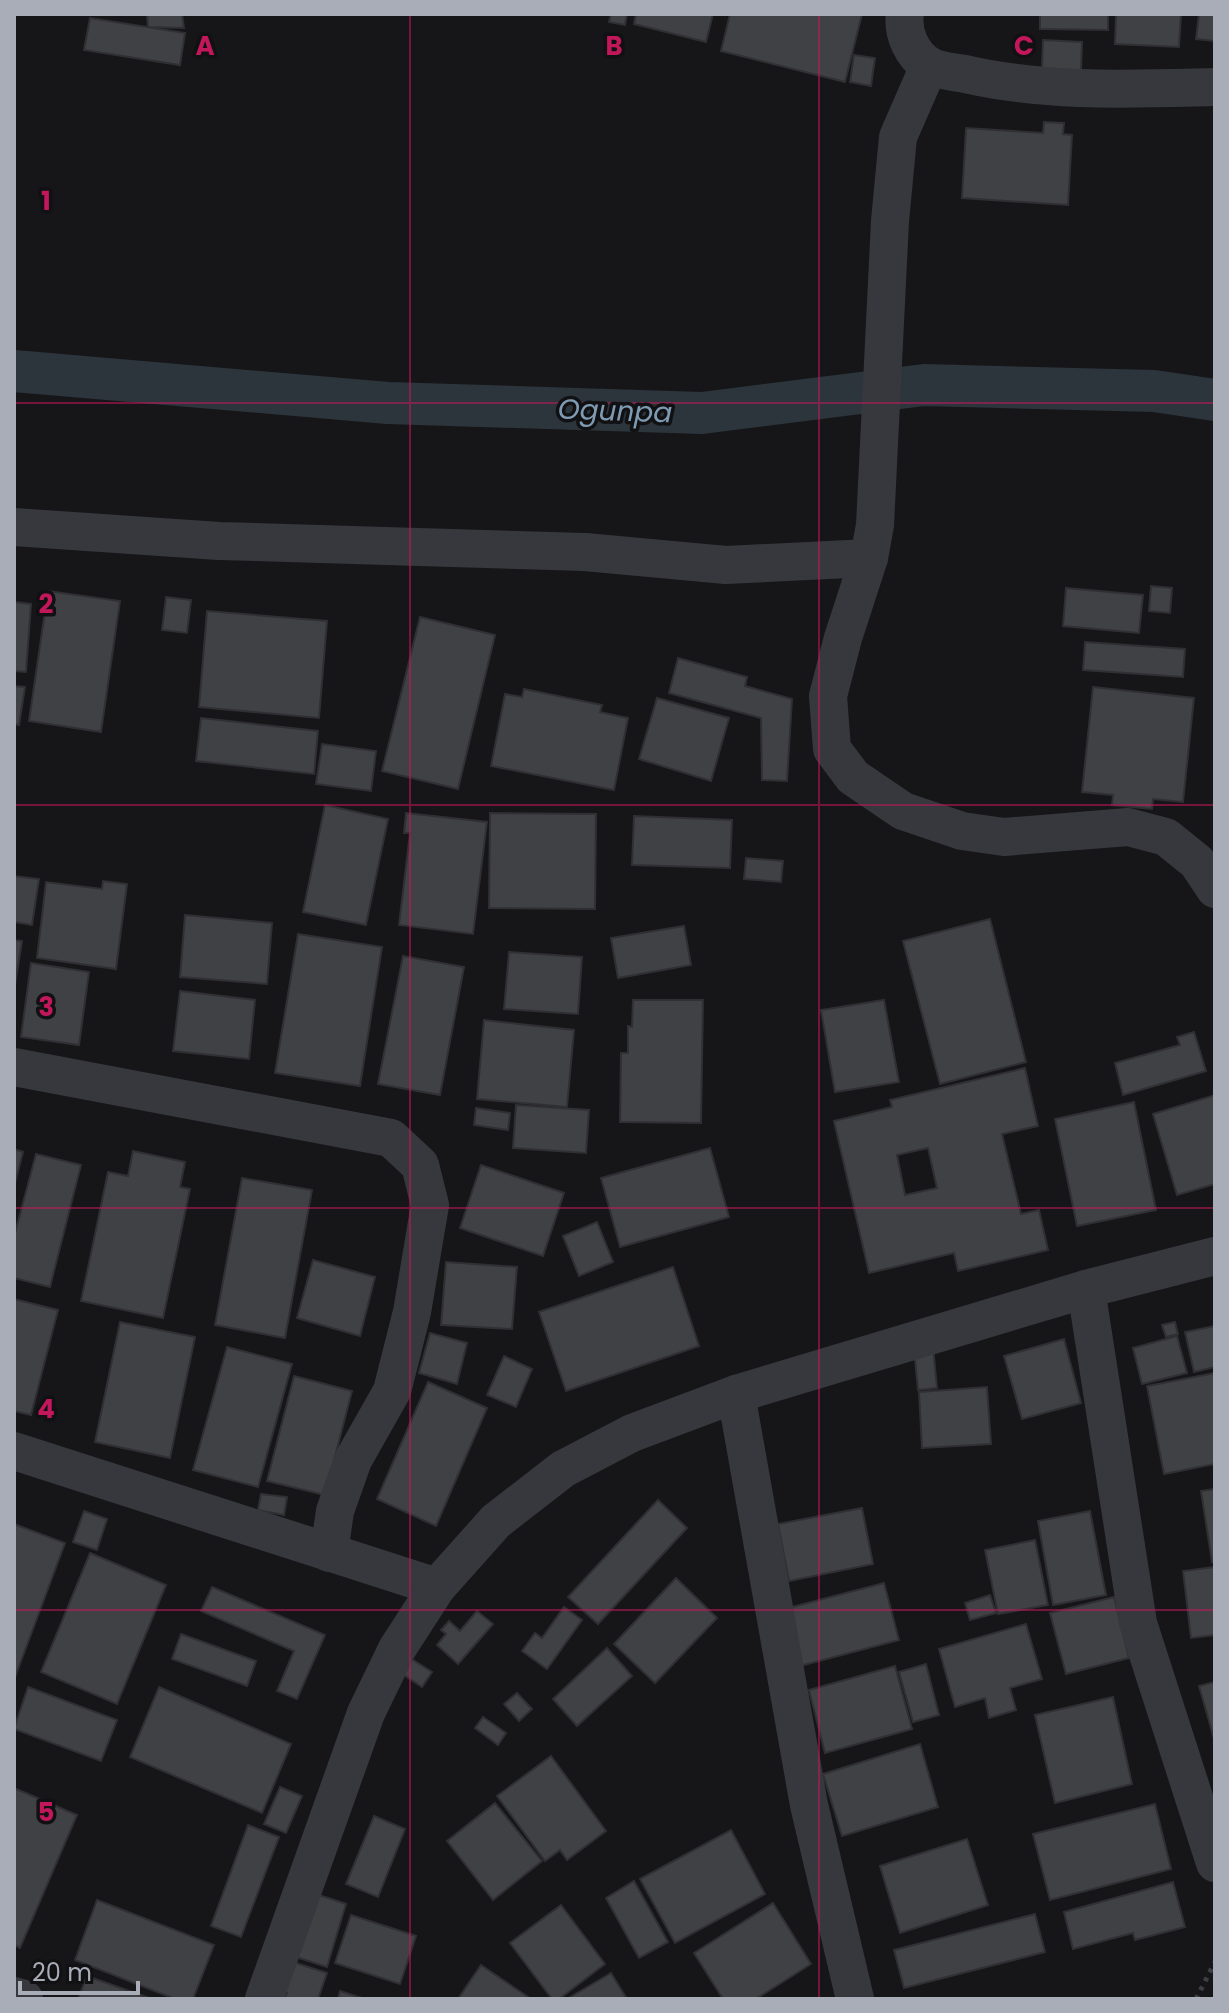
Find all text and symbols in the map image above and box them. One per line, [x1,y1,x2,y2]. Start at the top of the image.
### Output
text: A [195,28,215,64]
text: B [605,28,623,64]
text: C [1014,28,1034,64]
text: 1 [41,183,51,219]
water label: Ogunpa [557,390,673,432]
text: 2 [39,586,54,622]
text: 3 [38,989,54,1025]
text: 4 [37,1391,55,1427]
text: 5 [38,1794,54,1830]
scale bar [20,1945,138,1995]
text: 20 m [32,1956,92,1989]

